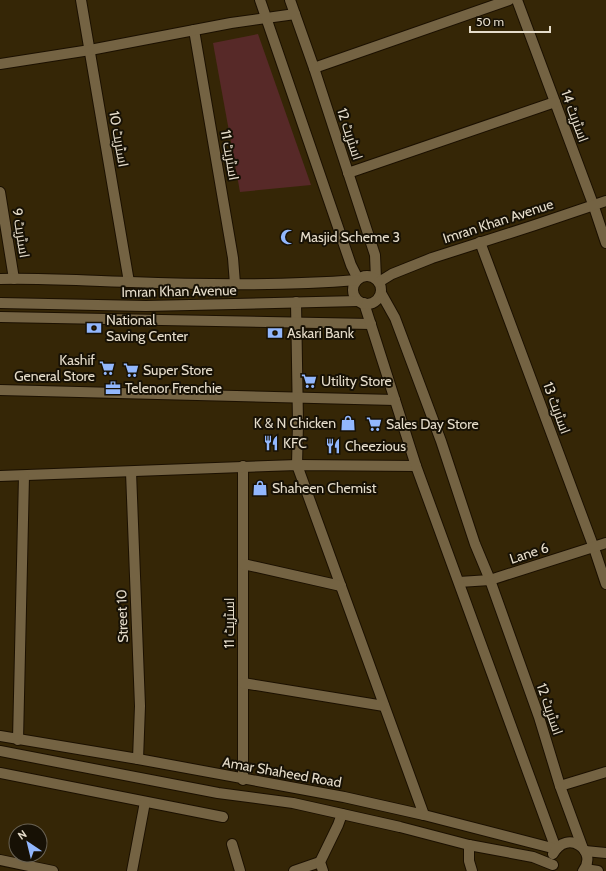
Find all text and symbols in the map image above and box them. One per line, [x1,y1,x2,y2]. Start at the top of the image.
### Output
scale bar [470,8,550,34]
text: 50 m [476,14,504,29]
street label: اسٹریٹ 14 [557,87,593,145]
street label: اسٹریٹ 12 [333,106,367,162]
street label: اسٹریٹ 10 [105,110,133,168]
street label: اسٹریٹ 11 [217,128,243,182]
street label: Imran Khan Avenue [440,195,556,247]
street label: اسٹریٹ 9 [8,207,34,259]
mosque icon: Masjid Scheme 3 [279,228,297,246]
place label: Masjid Scheme 3 [300,228,400,246]
street label: Imran Khan Avenue [121,281,237,301]
place label: National Saving Center [106,311,189,345]
bank icon: National Saving Center [85,319,103,337]
bank icon: Askari Bank [266,324,284,342]
place label: Askari Bank [287,324,355,342]
place label: Kashif General Store [14,351,95,385]
supermarket icon: Kashif General Store [98,359,116,377]
supermarket icon: Super Store [122,361,140,379]
place label: Super Store [143,361,213,379]
supermarket icon: Utility Store [300,372,318,390]
place label: Utility Store [321,372,392,390]
office icon: Telenor Frenchie [104,379,122,397]
place label: Telenor Frenchie [125,379,222,397]
street label: اسٹریٹ 13 [539,379,575,437]
place label: K & N Chicken [254,414,336,432]
shop icon: K & N Chicken [339,414,357,432]
supermarket icon: Sales Day Store [365,415,383,433]
place label: Sales Day Store [386,415,479,433]
restaurant icon: KFC [262,434,280,452]
place label: KFC [283,434,307,452]
restaurant icon: Cheezious [324,437,342,455]
place label: Cheezious [345,437,406,455]
shop icon: Shaheen Chemist [251,479,269,497]
place label: Shaheen Chemist [272,479,377,497]
street label: Lane 6 [507,538,551,568]
street label: Street 10 [112,589,132,643]
street label: اسٹریٹ 11 [220,597,238,649]
street label: اسٹریٹ 12 [533,681,567,737]
street label: Amar Shaheed Road [221,753,343,791]
north arrow [8,823,48,863]
text: N [15,827,29,843]

